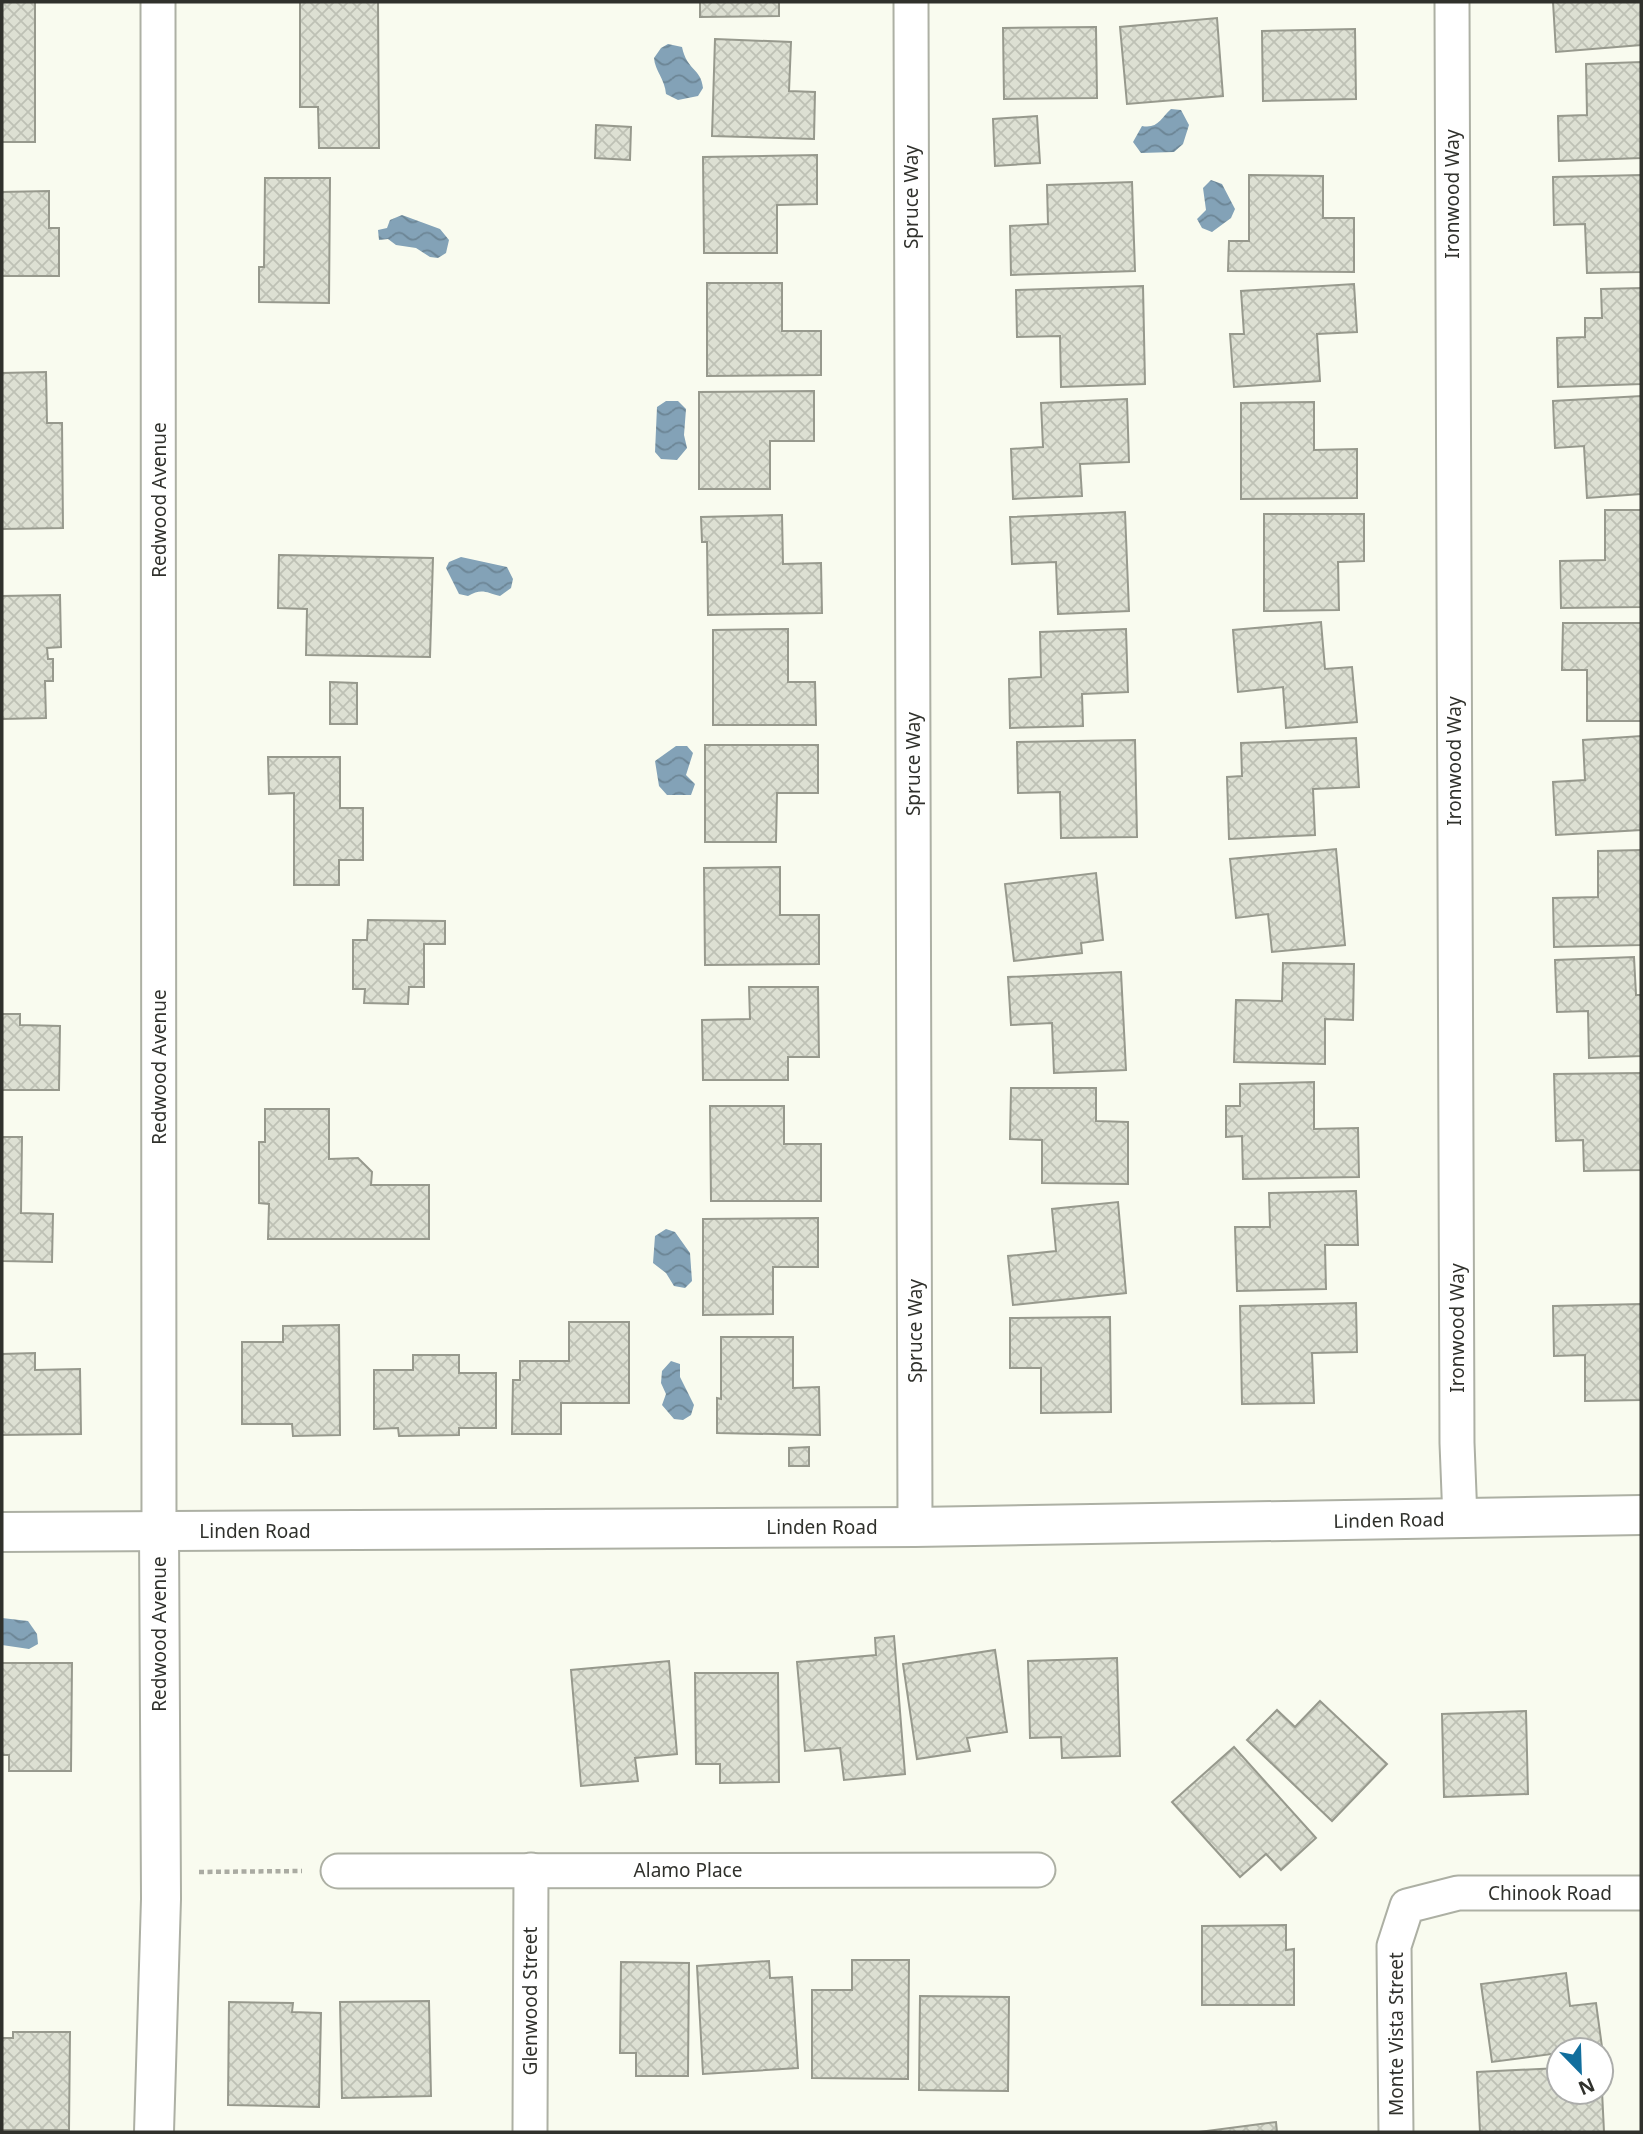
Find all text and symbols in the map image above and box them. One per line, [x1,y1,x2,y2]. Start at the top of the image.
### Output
street label: Ironwood Way [1439,129,1465,259]
street label: Spruce Way [898,145,924,249]
street label: Redwood Avenue [146,422,172,578]
street label: Ironwood Way [1441,696,1467,826]
street label: Spruce Way [900,712,926,816]
street label: Redwood Avenue [146,989,172,1145]
street label: Ironwood Way [1444,1263,1470,1393]
street label: Spruce Way [902,1279,928,1383]
street label: Linden Road [1333,1506,1445,1534]
street label: Linden Road [766,1514,878,1540]
street label: Linden Road [199,1518,311,1544]
street label: Redwood Avenue [146,1556,172,1712]
street label: Alamo Place [634,1857,742,1883]
street label: Chinook Road [1488,1880,1612,1906]
street label: Glenwood Street [517,1926,543,2075]
street label: Monte Vista Street [1383,1952,1409,2116]
north arrow [1545,2036,1615,2106]
text: N [1574,2072,1599,2102]

